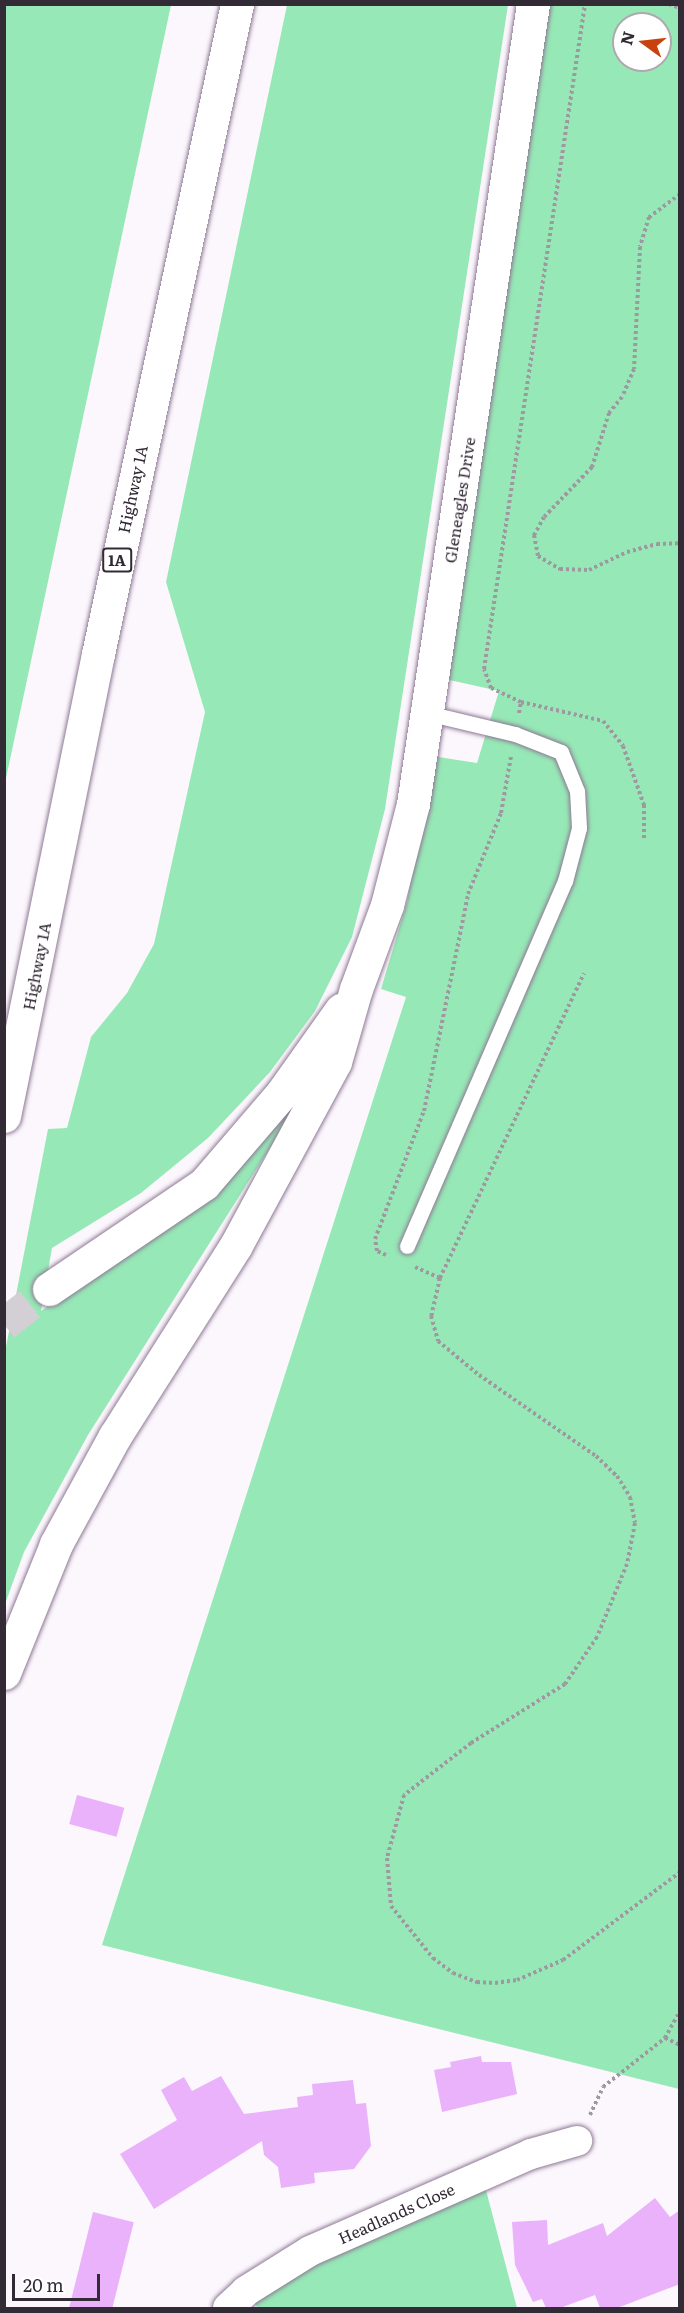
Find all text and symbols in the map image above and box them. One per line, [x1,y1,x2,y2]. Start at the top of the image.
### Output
north arrow [612,12,672,72]
text: N [613,28,640,47]
street label: Gleneagles Drive [440,436,478,564]
street label: Highway 1A [113,443,151,535]
road number: 1A [102,548,132,572]
street label: Highway 1A [18,920,54,1012]
street label: Headlands Close [335,2179,457,2247]
scale bar [15,2262,104,2300]
text: 20 m [23,2271,64,2298]

